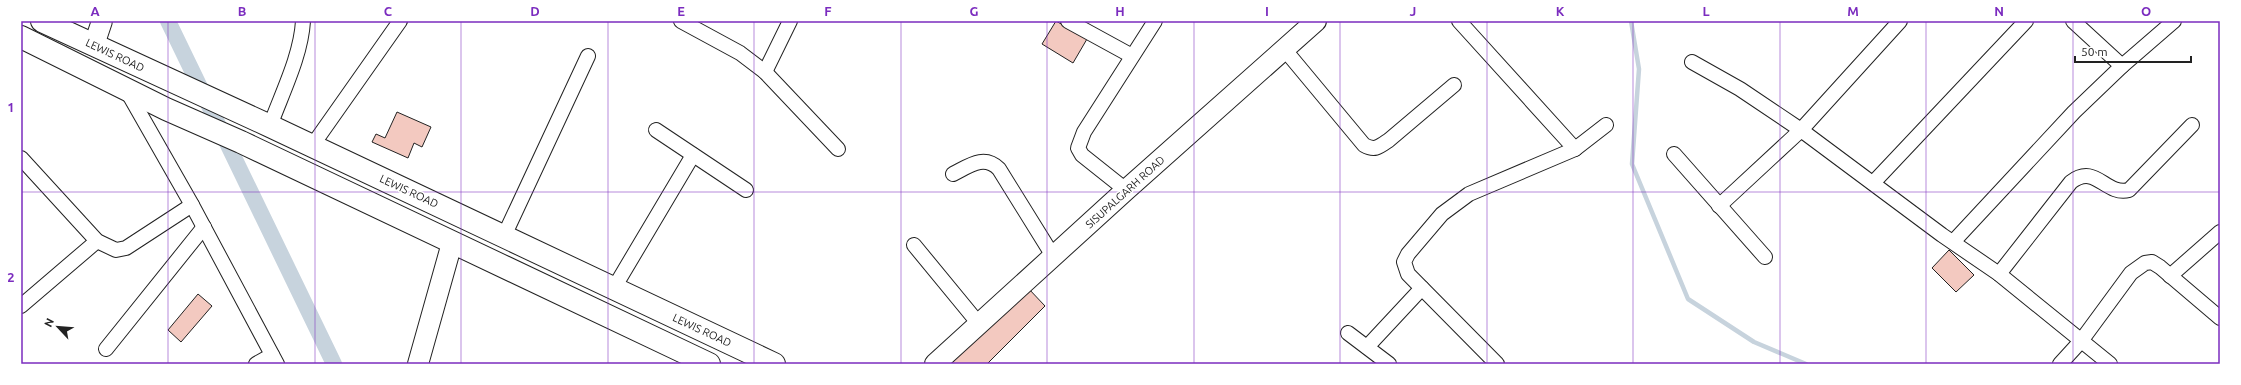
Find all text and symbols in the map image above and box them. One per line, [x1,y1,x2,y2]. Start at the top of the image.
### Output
text: A [90,4,100,18]
text: B [238,4,247,18]
text: C [384,4,393,18]
text: D [530,4,540,18]
text: E [677,4,685,18]
text: F [824,4,832,18]
text: G [970,4,979,18]
text: H [1115,4,1125,18]
text: I [1265,4,1269,18]
text: J [1410,4,1416,18]
text: K [1556,4,1565,18]
text: L [1702,4,1710,18]
text: M [1847,4,1859,18]
text: N [1994,4,2004,18]
text: O [2141,4,2151,18]
street label: LEWIS ROAD [84,36,146,74]
scale bar [2075,38,2191,64]
text: 50 m [2081,45,2108,58]
text: 1 [7,100,15,114]
street label: SISUPALGARH ROAD [1083,153,1167,231]
street label: LEWIS ROAD [378,172,440,210]
text: 2 [7,270,15,284]
north arrow [38,307,78,347]
street label: LEWIS ROAD [671,311,733,349]
text: N [42,316,56,329]

